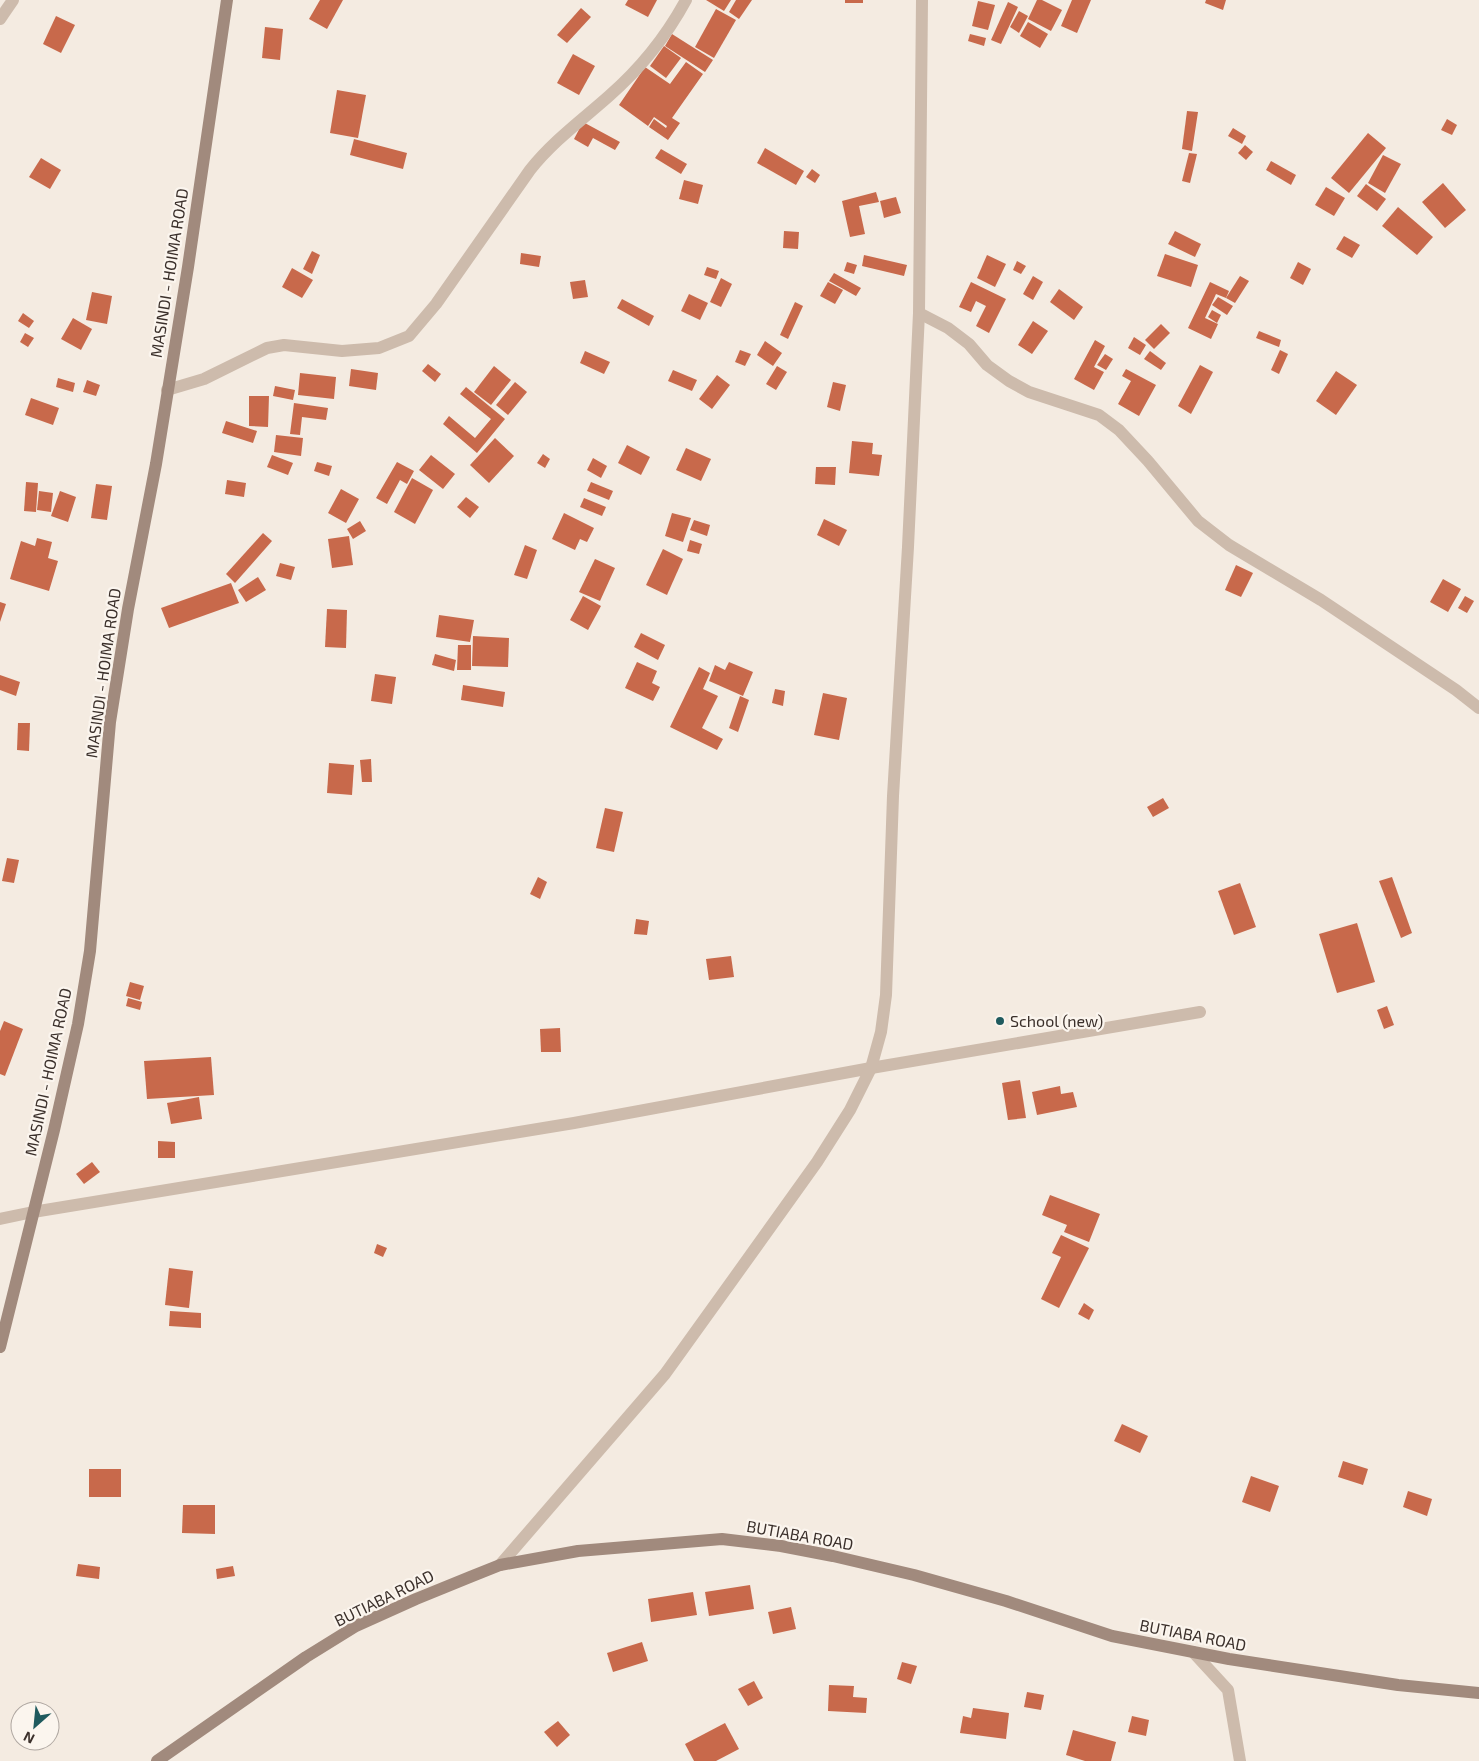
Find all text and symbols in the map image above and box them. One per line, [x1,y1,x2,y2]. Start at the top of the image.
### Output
street label: MASINDI - HOIMA ROAD [146,187,191,359]
street label: MASINDI - HOIMA ROAD [81,587,124,759]
street label: MASINDI - HOIMA ROAD [20,986,75,1158]
place label: School (new) [1010,1011,1103,1030]
marker: School (new) [994,1015,1006,1027]
street label: BUTIABA ROAD [745,1516,855,1553]
street label: BUTIABA ROAD [331,1565,437,1630]
street label: BUTIABA ROAD [1138,1615,1248,1654]
north arrow [10,1701,60,1751]
text: N [21,1728,37,1748]

